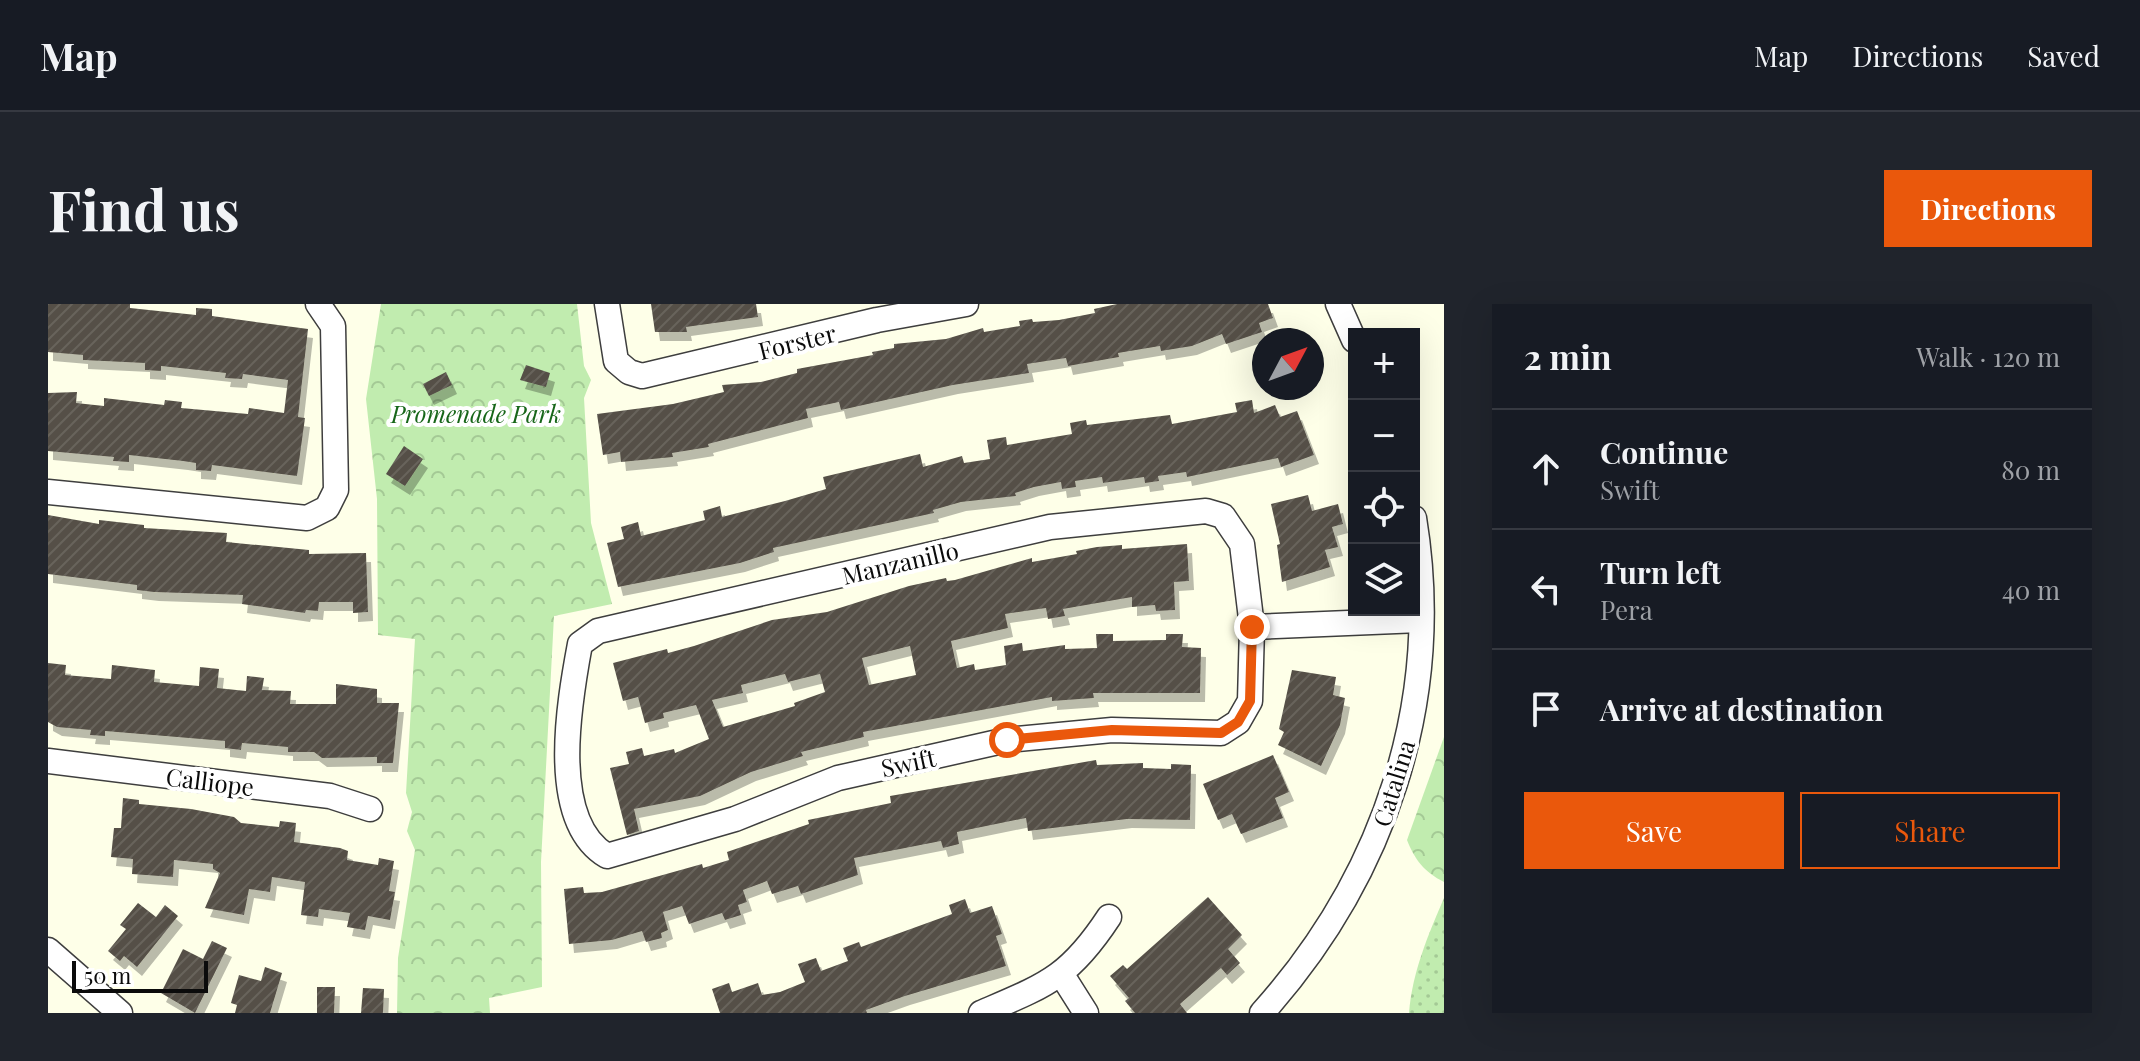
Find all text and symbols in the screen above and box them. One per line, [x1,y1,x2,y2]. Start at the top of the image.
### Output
text: Map [40,30,117,81]
text: Map [1754,37,1808,74]
text: Directions [1852,37,1983,74]
text: Saved [2027,37,2100,74]
button: Directions [1884,170,2092,247]
text: Find us [48,171,240,246]
street label: Forster [755,316,839,366]
north arrow [1252,328,1324,400]
map controls [1348,328,1420,616]
button: + [1348,328,1420,400]
text: 2 min [1524,333,1612,379]
text: Walk · 120 m [1916,339,2060,374]
park label: Promenade Park [390,397,561,429]
button: − [1348,400,1420,472]
text: Continue [1600,432,1728,472]
icon: ahead [1524,447,1568,491]
text: 80 m [2001,452,2060,487]
button: locate [1348,472,1420,544]
text: Swift [1600,472,1660,507]
street label: Manzanillo [839,533,961,591]
button: layers [1348,544,1420,616]
text: Turn left [1600,552,1721,592]
icon: left [1524,567,1568,611]
text: 40 m [2002,572,2060,607]
text: Pera [1600,592,1653,627]
route end [1234,609,1270,645]
icon: arrive [1524,687,1568,731]
text: Arrive at destination [1600,689,1883,729]
route start [989,722,1025,758]
street label: Catalina [1365,736,1421,830]
street label: Swift [878,741,939,783]
street label: Calliope [164,760,256,802]
button: Save [1524,792,1784,869]
button: Share [1800,792,2060,869]
scale bar [72,957,208,993]
text: 50 m [84,960,131,990]

